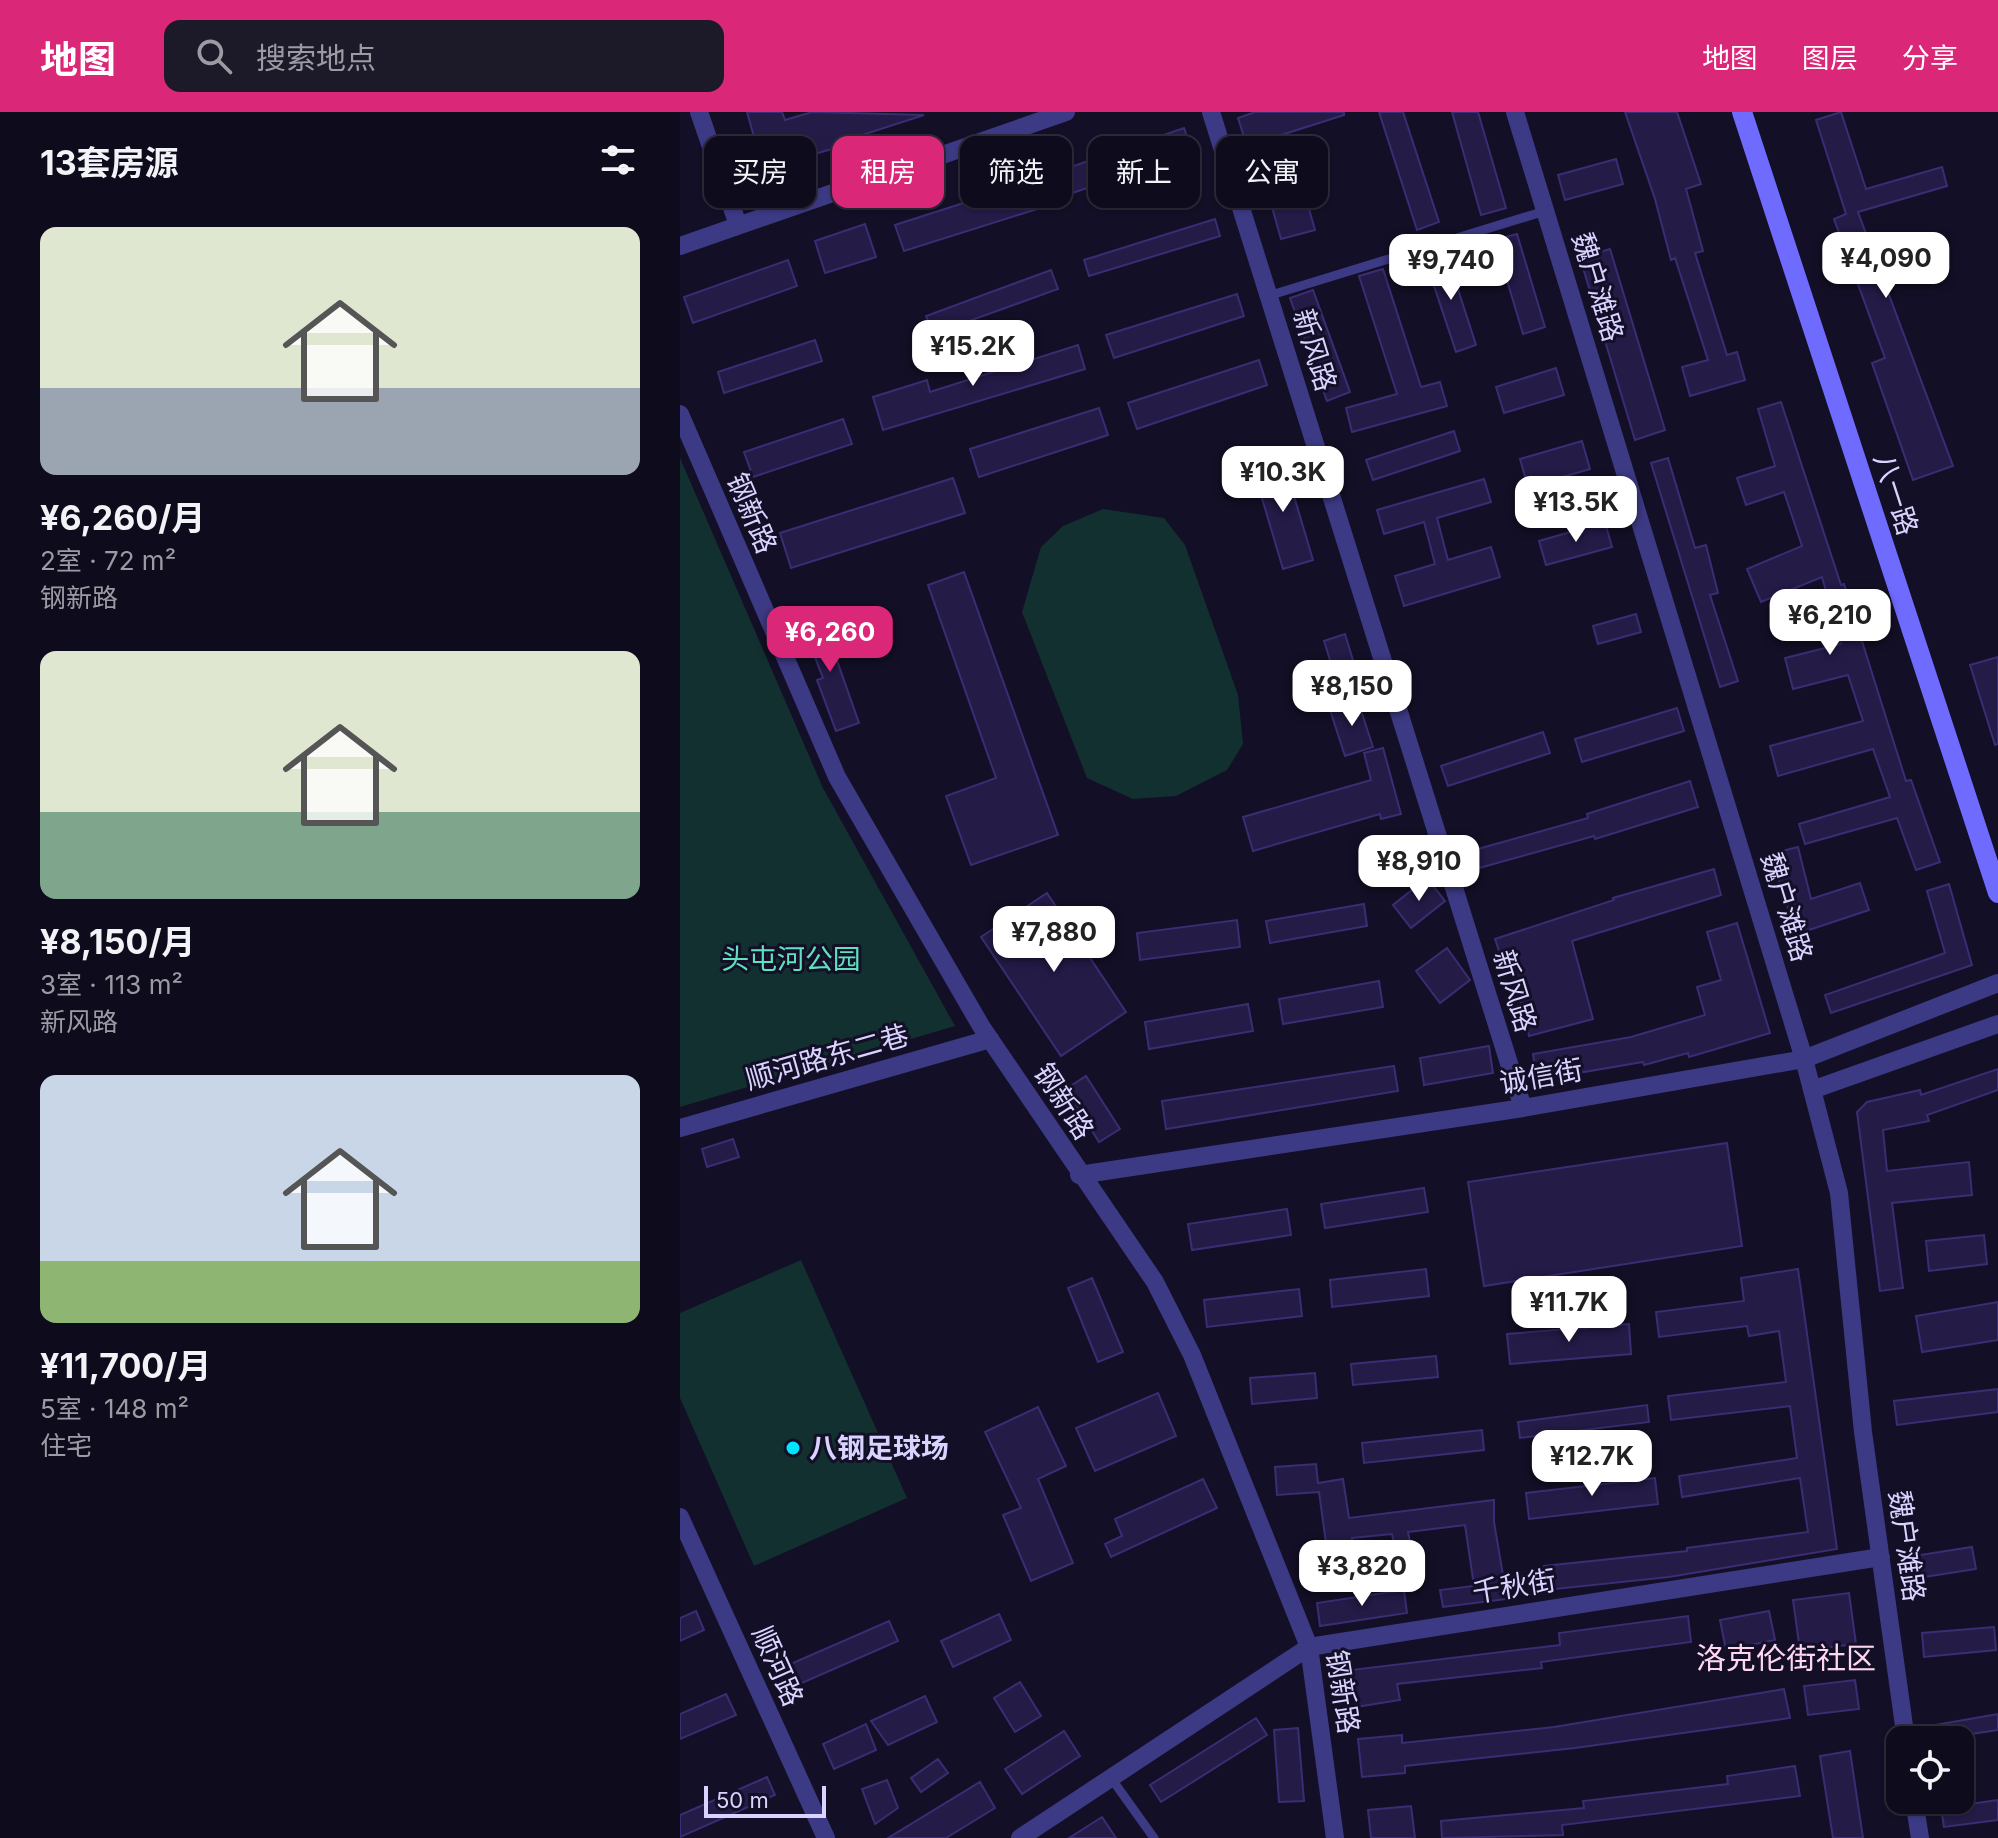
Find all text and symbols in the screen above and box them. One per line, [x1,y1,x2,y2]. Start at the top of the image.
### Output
search box [164,20,724,92]
icon: search [192,34,236,78]
text: 地图 [40,36,116,82]
text: 搜索地点 [256,40,376,76]
text: 地图 [1702,41,1758,75]
text: 图层 [1802,41,1858,75]
text: 分享 [1902,41,1958,75]
chip: 买房 [704,136,816,208]
chip: 租房 [832,136,944,208]
chip: 筛选 [960,136,1072,208]
chip: 新上 [1088,136,1200,208]
chip: 公寓 [1216,136,1328,208]
icon: filters [596,138,640,182]
text: 13套房源 [40,142,179,183]
street label: 魏户滩路 [1565,228,1631,346]
pin: ¥4,090 [1821,232,1951,300]
pin: ¥9,740 [1386,234,1516,302]
text: ¥4,090 [1840,242,1932,273]
text: ¥9,740 [1407,244,1495,275]
icon: home [268,279,412,423]
street label: 新风路 [1286,305,1344,395]
pin: ¥15.2K [908,320,1038,388]
text: ¥15.2K [930,330,1016,361]
pin: ¥10.3K [1218,446,1348,514]
street label: 八一路 [1867,449,1925,539]
text: ¥10.3K [1240,456,1326,487]
street label: 钢新路 [720,468,784,558]
pin: ¥13.5K [1511,476,1641,544]
text: ¥13.5K [1533,486,1619,517]
text: ¥6,260/月 [40,497,205,538]
text: 2室 · 72 m² [40,545,176,576]
text: 钢新路 [40,582,118,613]
pin: ¥6,210 [1765,589,1895,657]
text: ¥6,210 [1788,599,1872,630]
pin: ¥6,260 [765,606,895,674]
text: ¥6,260 [785,616,875,647]
pin: ¥8,150 [1287,660,1417,728]
text: ¥8,150 [1311,670,1393,701]
icon: home [268,703,412,847]
pin: ¥8,910 [1354,835,1484,903]
text: ¥8,910 [1376,845,1462,876]
street label: 魏户滩路 [1754,848,1820,966]
pin: ¥7,880 [989,906,1119,974]
text: ¥7,880 [1011,916,1097,947]
text: ¥8,150/月 [40,921,196,962]
park label: 头屯河公园 [721,942,861,976]
street label: 新风路 [1486,946,1544,1036]
text: 3室 · 113 m² [40,969,183,1000]
text: 新风路 [40,1006,118,1037]
street label: 顺河路东二巷 [742,1018,912,1096]
street label: 诚信街 [1497,1052,1585,1100]
street label: 钢新路 [1027,1057,1101,1145]
icon: home [268,1127,412,1271]
pin: ¥11.7K [1504,1276,1634,1344]
text: ¥11.7K [1529,1286,1609,1317]
text: ¥11,700/月 [40,1345,212,1386]
text: 5室 · 148 m² [40,1393,189,1424]
text: 住宅 [40,1430,92,1461]
pin: ¥12.7K [1527,1430,1657,1498]
place label: 八钢足球场 [809,1431,949,1465]
marker: 八钢足球场 [784,1439,802,1457]
text: ¥12.7K [1550,1440,1634,1471]
street label: 魏户滩路 [1882,1488,1932,1604]
pin: ¥3,820 [1297,1540,1427,1608]
text: ¥3,820 [1317,1550,1407,1581]
street label: 千秋街 [1470,1563,1558,1609]
street label: 顺河路 [745,1621,811,1711]
district label: 洛克伦街社区 [1696,1640,1876,1676]
street label: 钢新路 [1320,1648,1366,1736]
map controls [1886,1726,1974,1814]
button: locate [1886,1726,1974,1814]
scale bar [704,1782,826,1818]
text: 50 m [716,1787,769,1813]

